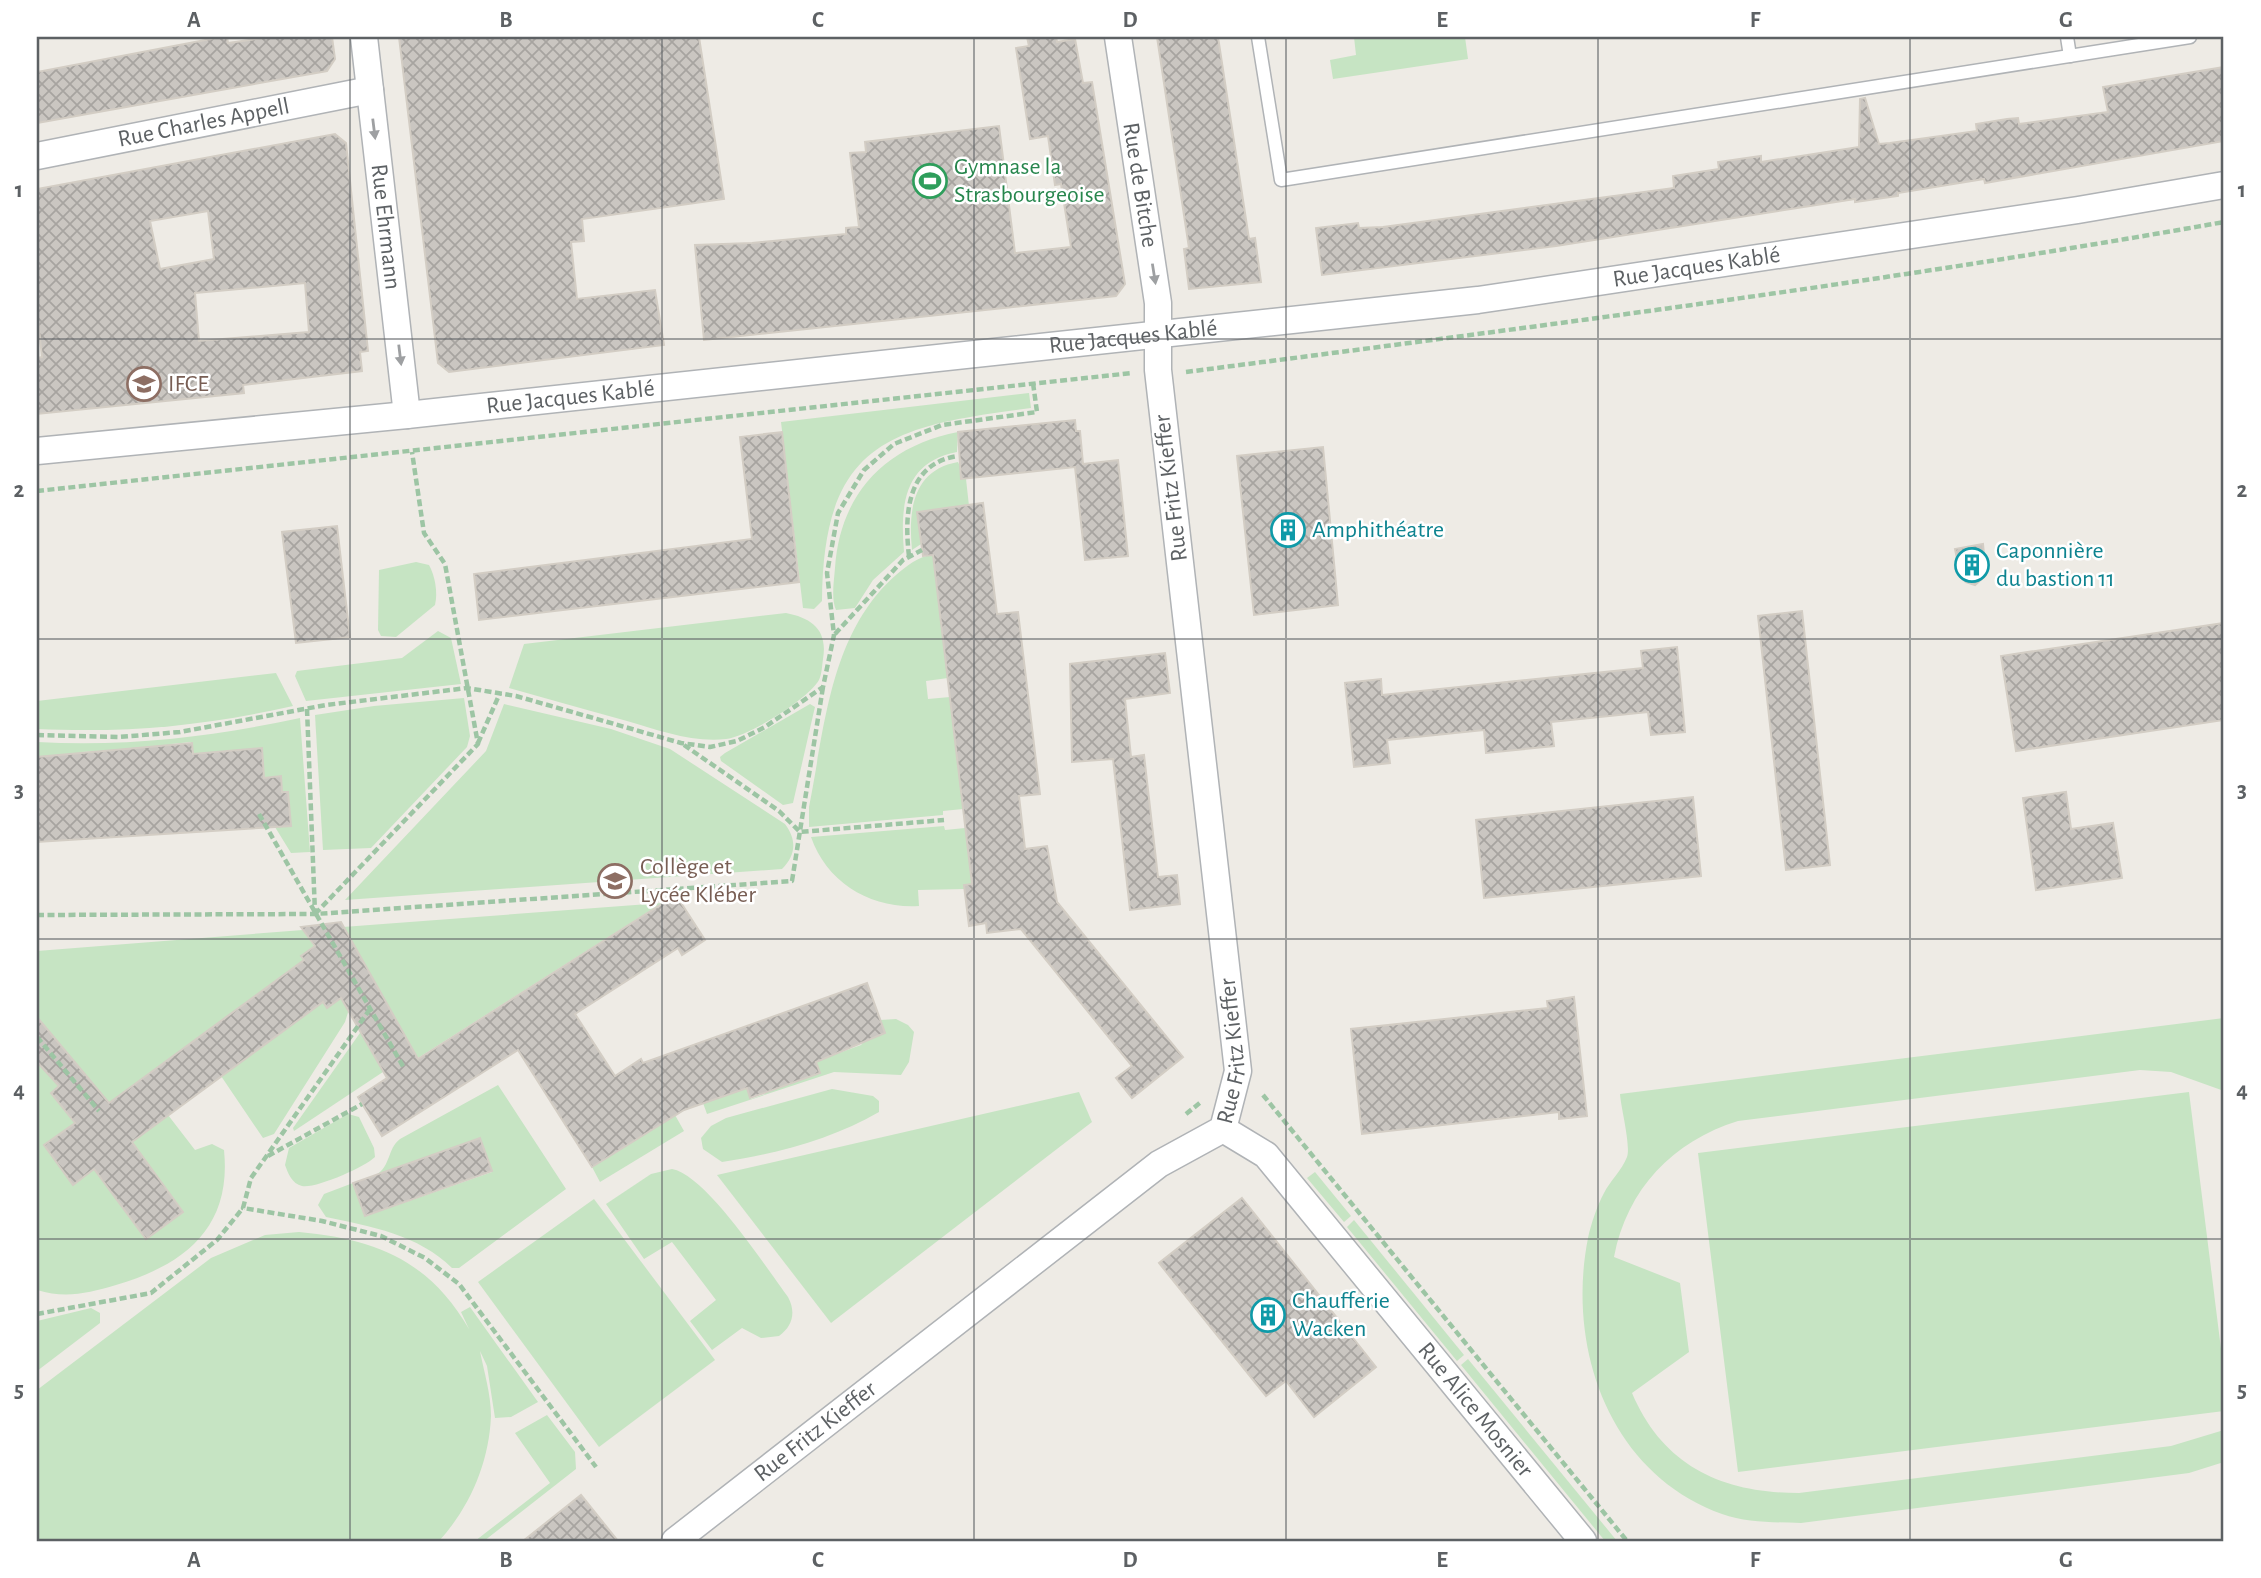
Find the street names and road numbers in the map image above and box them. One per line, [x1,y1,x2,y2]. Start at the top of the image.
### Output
street label: Rue Charles Appell [116,94,292,152]
street label: Rue de Bitche [1118,121,1162,249]
street label: Rue Ehrmann [367,163,405,291]
street label: Rue Jacques Kablé [1611,243,1782,292]
street label: Rue Jacques Kablé [1048,316,1218,358]
street label: Rue Jacques Kablé [485,377,656,418]
street label: Rue Fritz Kieffer [1150,413,1192,563]
street label: Rue Fritz Kieffer [1213,977,1250,1126]
street label: Rue Alice Mosnier [1413,1338,1537,1482]
street label: Rue Fritz Kieffer [750,1377,881,1486]

